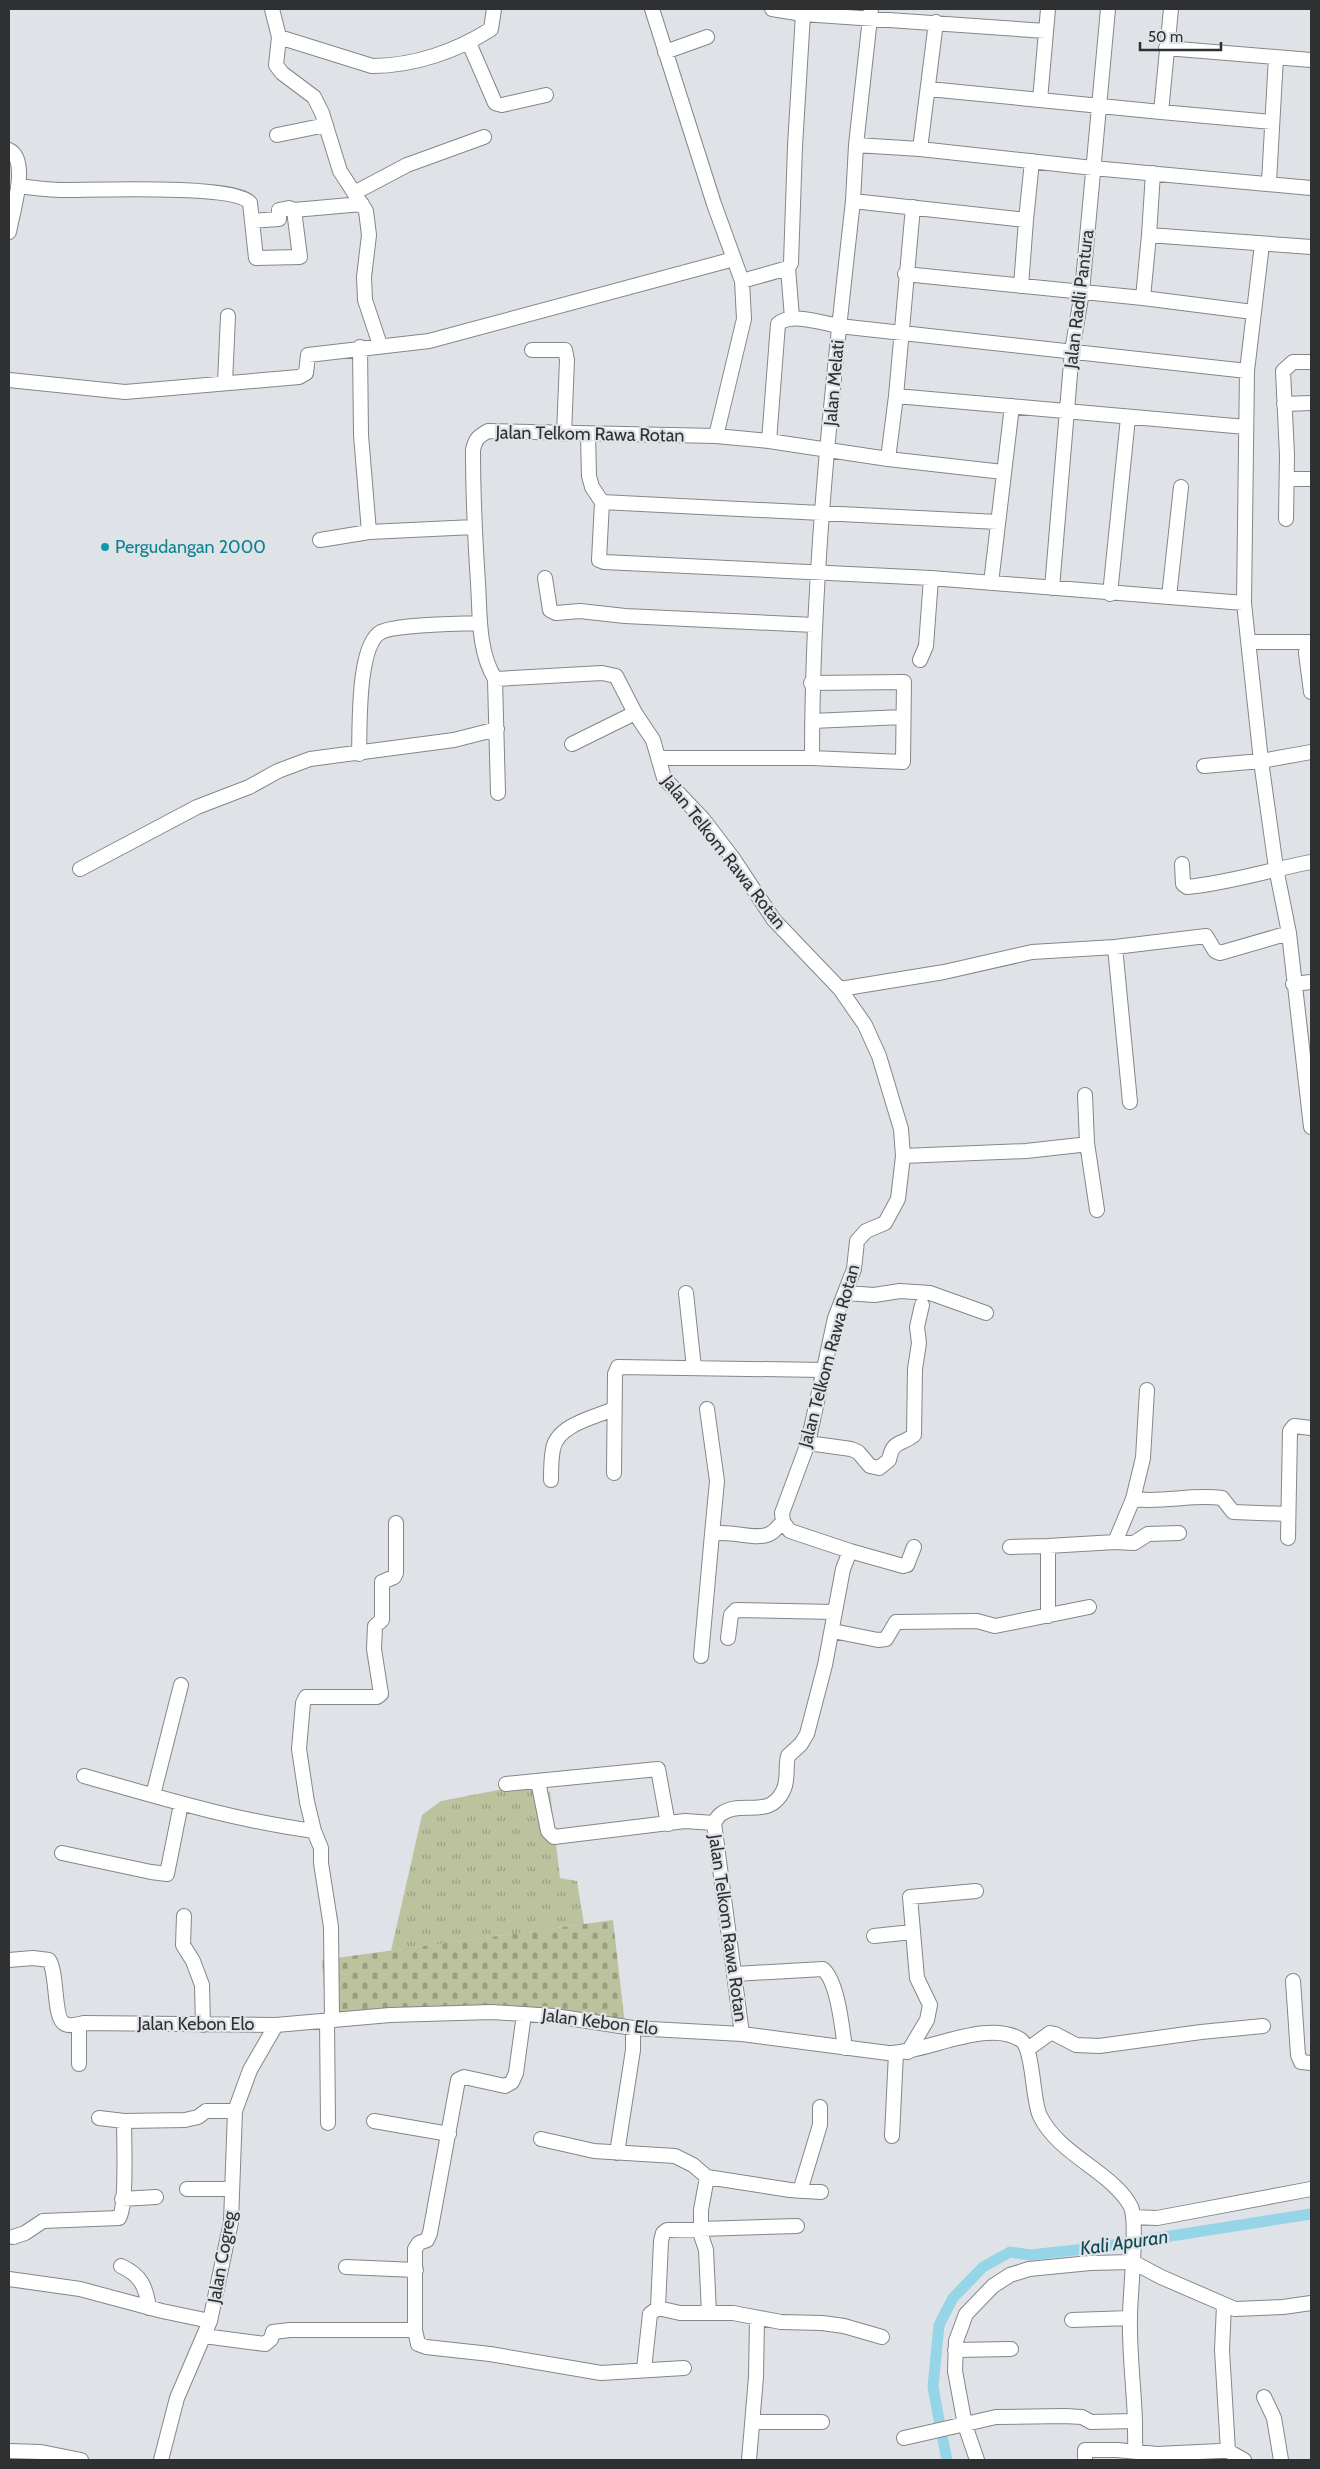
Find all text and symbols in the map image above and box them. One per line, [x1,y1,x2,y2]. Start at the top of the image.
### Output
scale bar [1140,20,1221,52]
text: 50 m [1148,28,1183,46]
street label: Jalan Radli Pantura [1059,228,1098,371]
street label: Jalan Melati [819,339,849,428]
street label: Jalan Telkom Rawa Rotan [494,421,685,447]
place label: Pergudangan 2000 [115,536,266,558]
marker: Pergudangan 2000 [99,541,111,553]
street label: Jalan Telkom Rawa Rotan [657,770,791,933]
street label: Jalan Telkom Rawa Rotan [794,1262,864,1451]
street label: Jalan Telkom Rawa Rotan [704,1832,752,2023]
street label: Jalan Kebon Elo [540,2004,659,2040]
street label: Jalan Kebon Elo [137,2013,255,2035]
street label: Jalan Cogreg [203,2208,241,2306]
water label: Kali Apuran [1079,2225,1170,2260]

